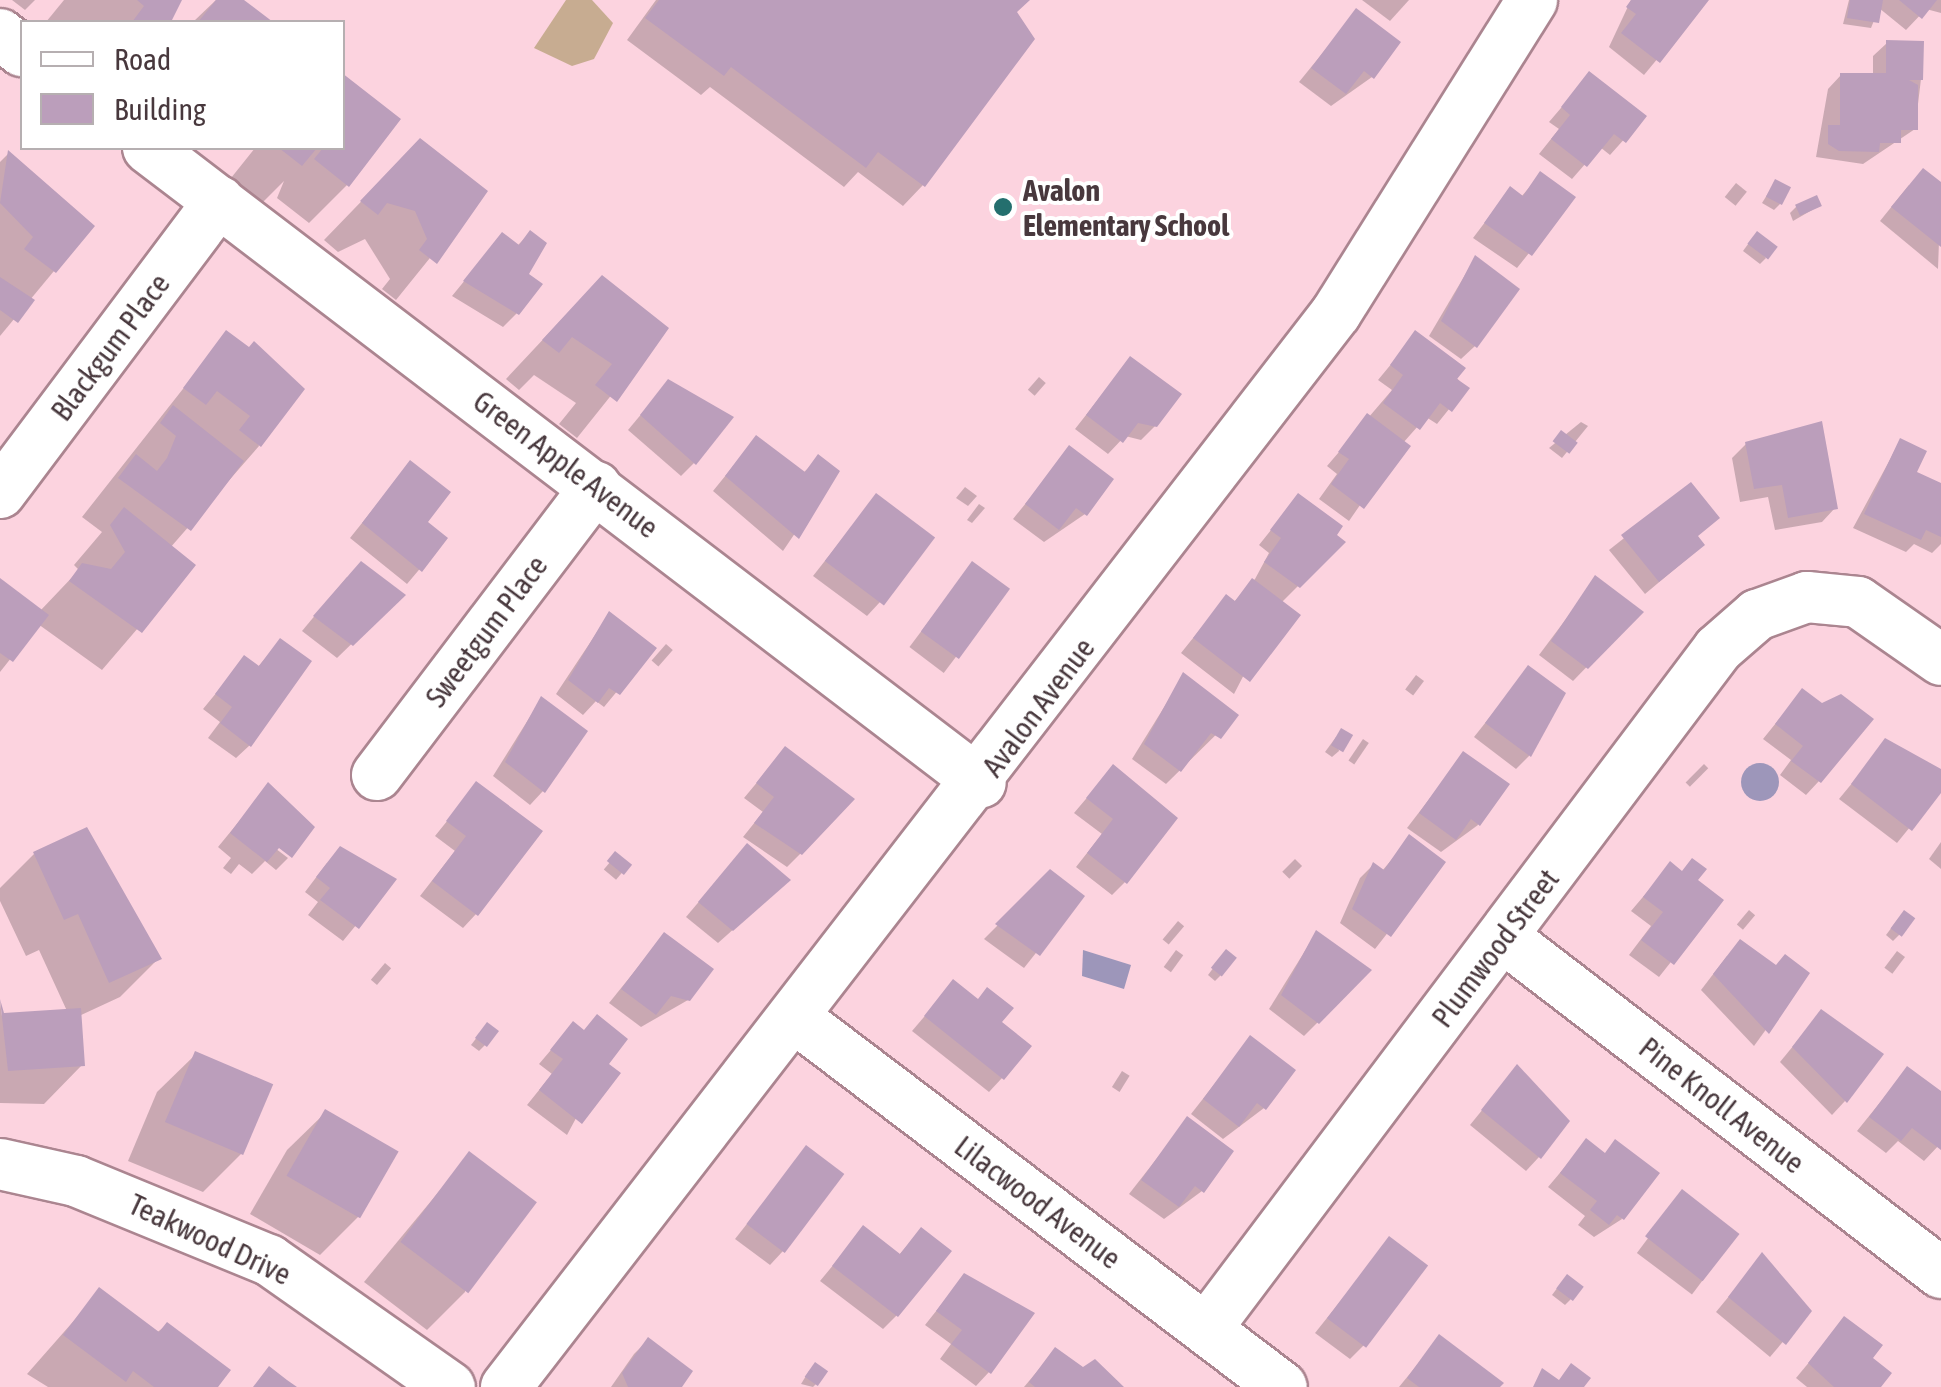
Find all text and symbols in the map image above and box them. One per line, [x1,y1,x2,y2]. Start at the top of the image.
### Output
legend [20,20,345,150]
text: Road [114,42,171,76]
text: Building [114,92,206,126]
place label: Avalon Elementary School [1023,172,1229,242]
marker: Avalon Elementary School [992,196,1014,218]
street label: Blackgum Place [43,266,177,428]
street label: Green Apple Avenue [466,383,666,545]
street label: Sweetgum Place [417,548,555,714]
street label: Avalon Avenue [974,631,1102,783]
street label: Plumwood Street [1424,862,1566,1034]
street label: Pine Knoll Avenue [1632,1029,1812,1181]
street label: Lilacwood Avenue [948,1128,1128,1276]
street label: Teakwood Drive [123,1186,297,1292]

